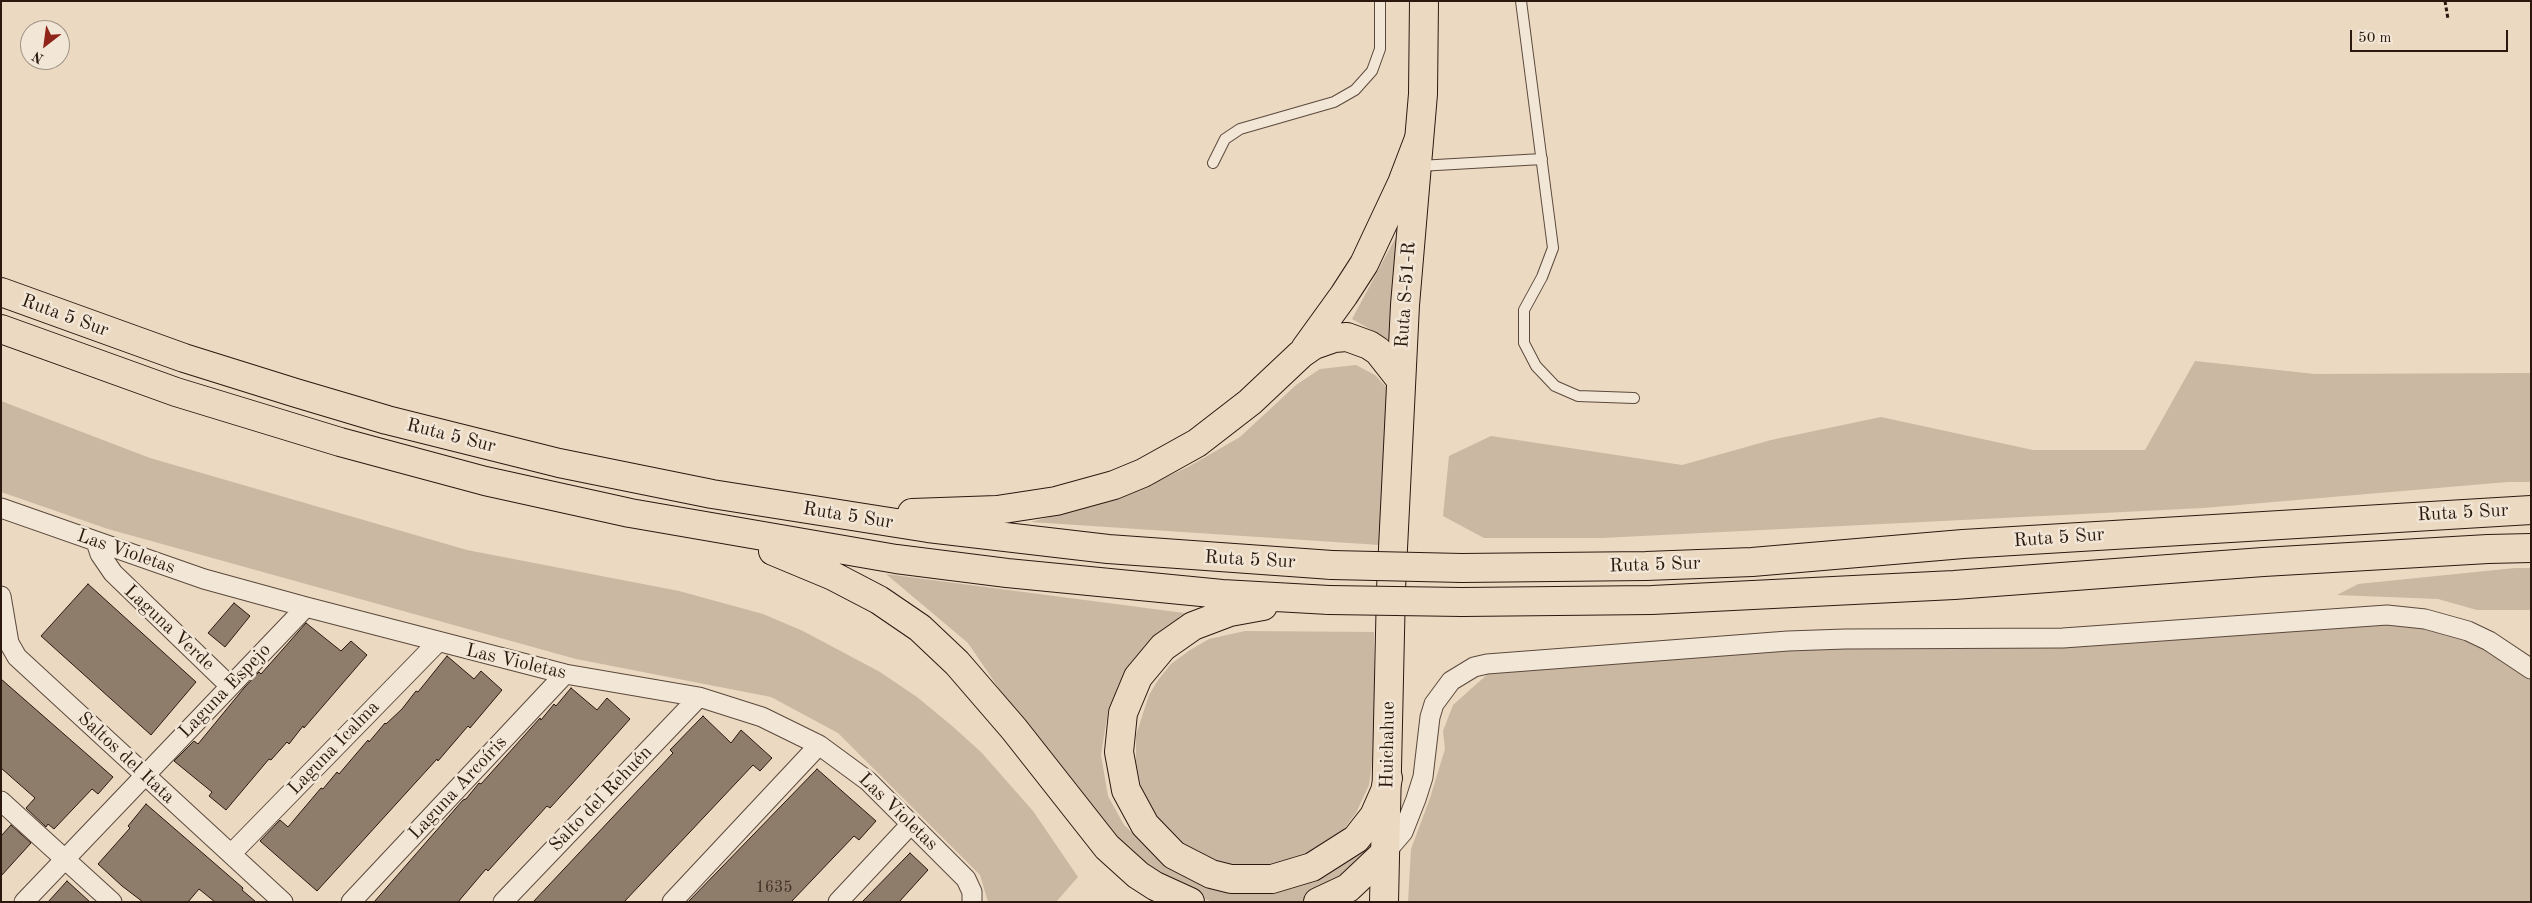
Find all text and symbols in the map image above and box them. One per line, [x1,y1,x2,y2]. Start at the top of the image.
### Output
north arrow [20,20,70,70]
scale bar [2352,20,2510,52]
text: 50 m [2358,31,2392,46]
text: N [30,48,46,66]
street label: Ruta S-51-R [1391,241,1421,349]
street label: Ruta 5 Sur [18,290,112,342]
street label: Ruta 5 Sur [404,414,498,458]
street label: Ruta 5 Sur [801,498,895,534]
street label: Ruta 5 Sur [2417,499,2509,527]
street label: Ruta 5 Sur [2013,523,2105,553]
street label: Las Violetas [74,525,178,579]
street label: Ruta 5 Sur [1204,546,1296,574]
street label: Ruta 5 Sur [1609,552,1701,578]
street label: Laguna Verde [119,580,219,676]
street label: Laguna Espejo [174,639,276,743]
street label: Las Violetas [464,639,568,685]
street label: Laguna Icalma [283,696,385,800]
street label: Huichahue [1376,701,1400,789]
street label: Saltos del Itata [73,707,179,809]
street label: Laguna Arcoíris [404,731,512,845]
street label: Salto del Rehuén [545,741,657,857]
street label: Las Violetas [853,768,943,856]
house number: 1635 [755,878,793,898]

